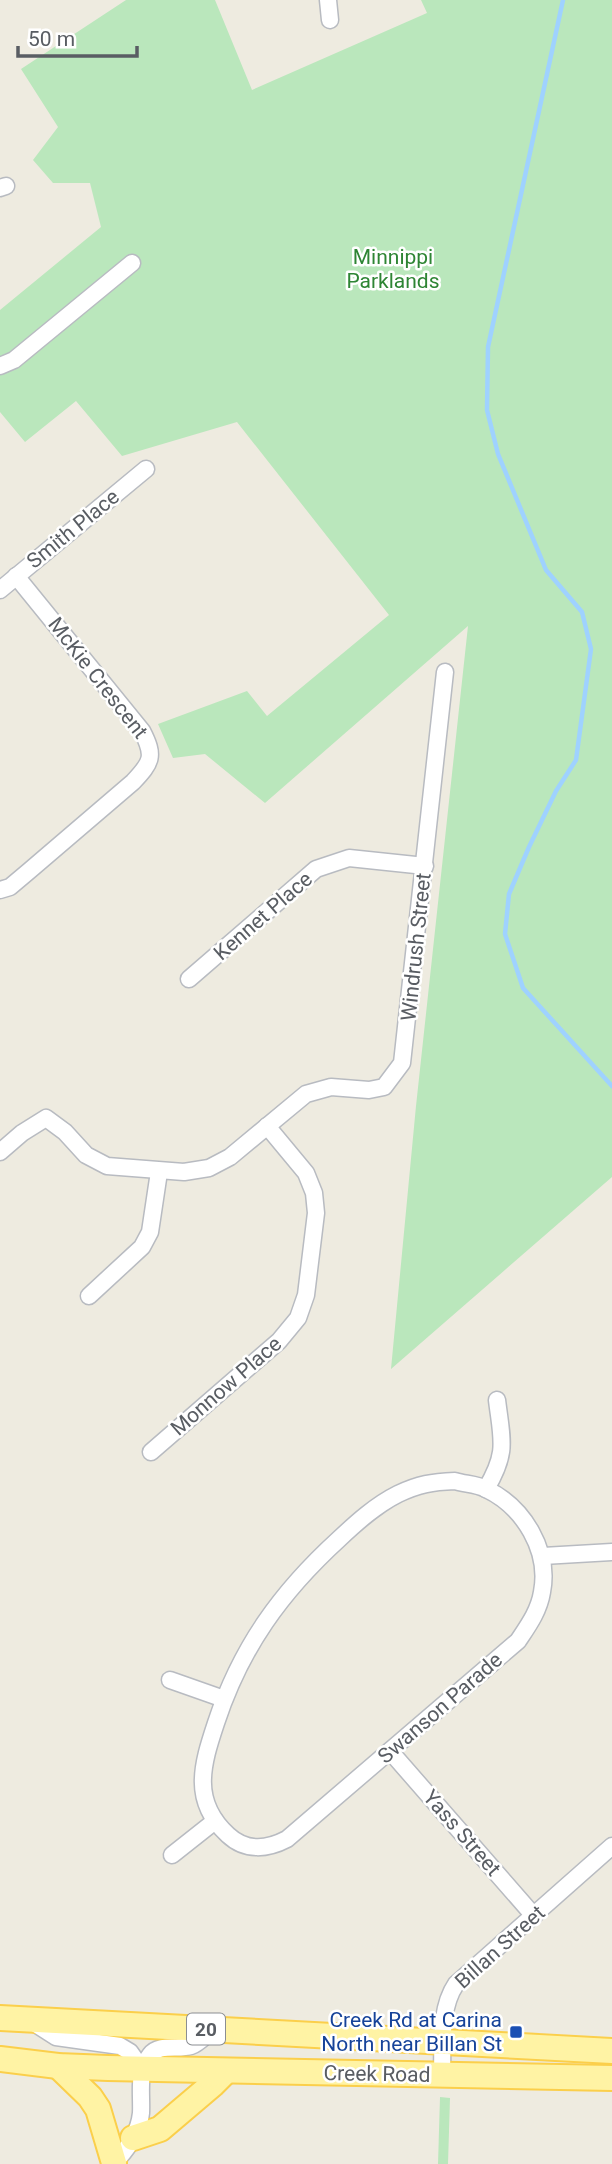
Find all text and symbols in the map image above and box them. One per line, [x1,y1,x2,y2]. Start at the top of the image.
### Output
scale bar [18,14,136,58]
text: 50 m [28,27,75,51]
park label: Minnippi Parklands [346,245,440,293]
street label: Smith Place [22,485,124,573]
street label: McKie Crescent [43,613,153,743]
street label: Kennet Place [209,867,317,965]
street label: Windrush Street [396,872,436,1022]
street label: Monnow Place [166,1332,286,1440]
street label: Swanson Parade [373,1648,507,1768]
street label: Yass Street [418,1785,506,1881]
street label: Billan Street [450,1901,550,1993]
place label: Creek Rd at Carina North near Billan St [321,2008,502,2056]
road number: 20 [187,2013,225,2044]
marker: Creek Rd at Carina North near Billan St [508,2024,524,2040]
street label: Creek Road [323,2061,431,2087]

